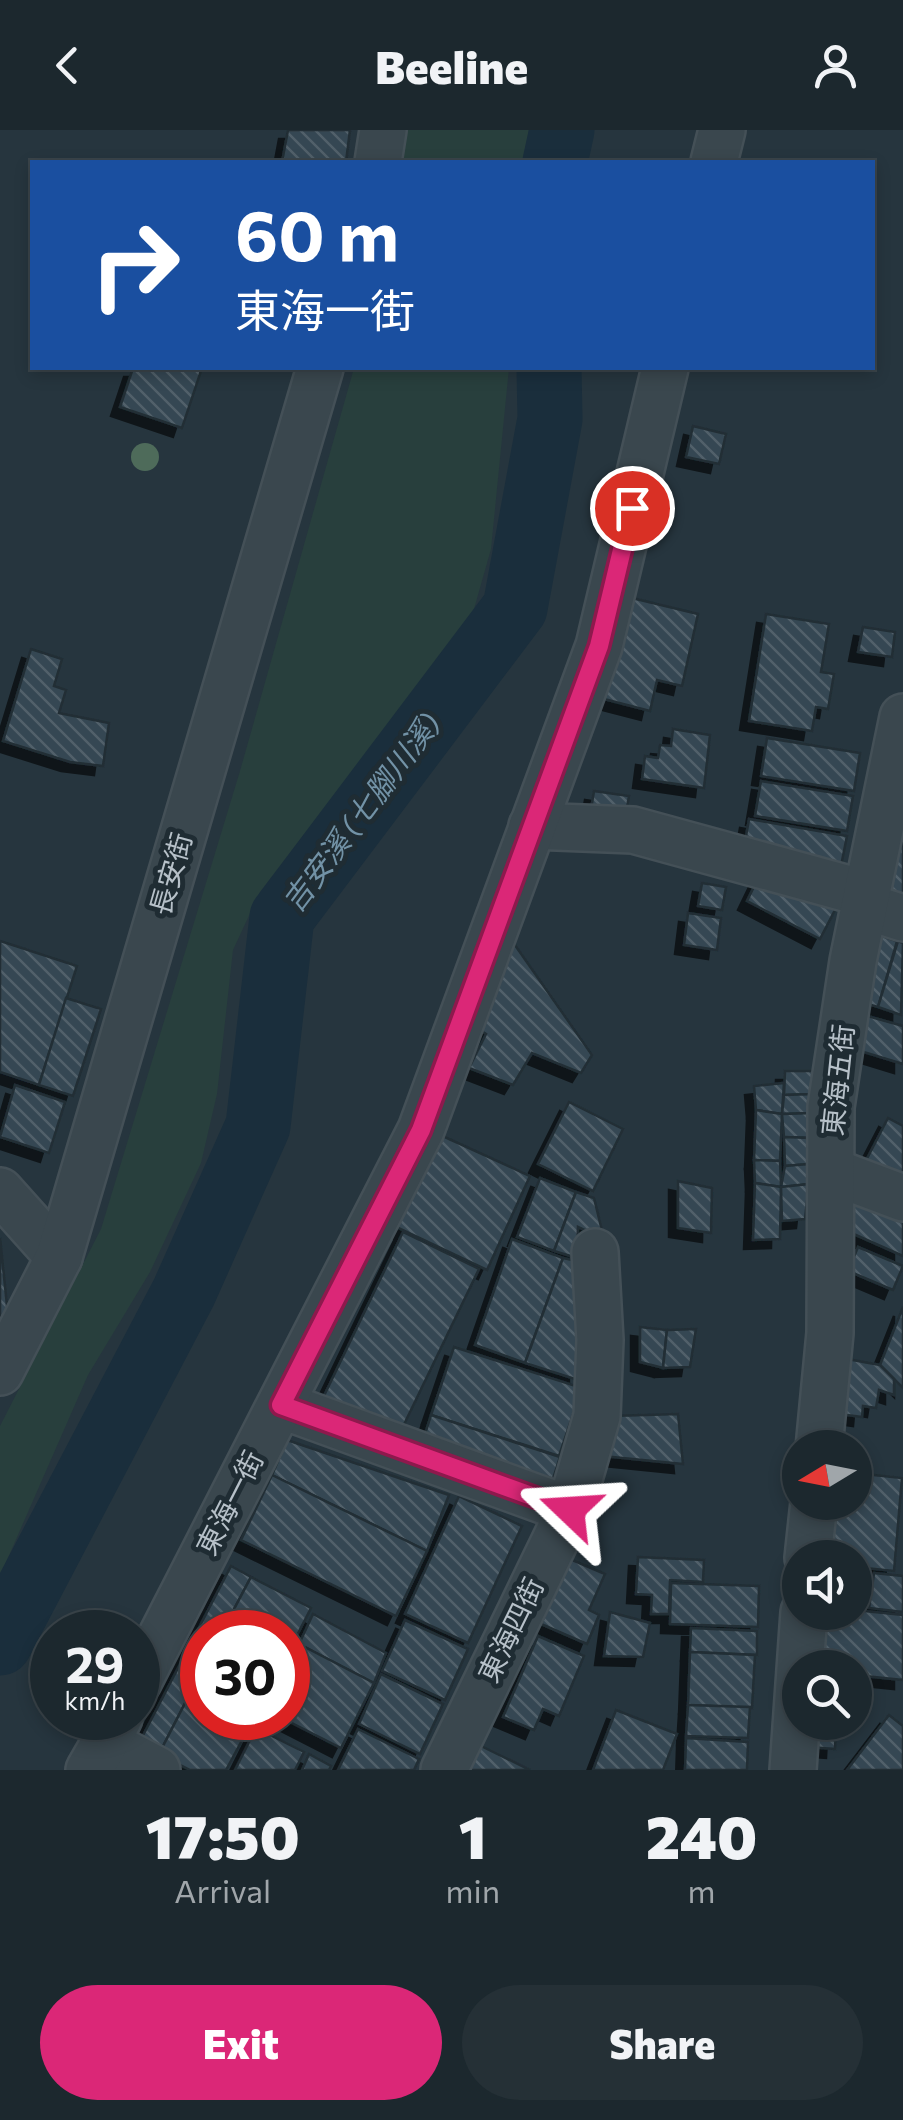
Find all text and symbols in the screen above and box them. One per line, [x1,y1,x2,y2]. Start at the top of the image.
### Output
icon: back [40,38,95,93]
text: Beeline [375,38,528,93]
icon: person [808,38,863,93]
text: 60 m [235,190,399,275]
icon: right [70,200,200,330]
text: 東海一街 [235,281,415,336]
pin [590,466,675,551]
icon: arrive [605,481,660,536]
water label: 吉安溪 (七腳川溪) [273,705,447,918]
street label: 長安街 [142,829,198,919]
street label: 東海五街 [814,1022,860,1137]
north arrow [782,1430,872,1520]
map controls [782,1430,872,1740]
street label: 東海一街 [189,1445,270,1560]
position arrow [518,1458,622,1562]
button: sound [782,1540,872,1630]
street label: 東海四街 [470,1572,550,1687]
speed limit sign: 30 [180,1610,310,1740]
text: 29 [65,1632,124,1693]
button: search [782,1650,872,1740]
text: km/h [65,1685,125,1715]
text: 17:50 [146,1798,300,1871]
text: 1 [459,1798,487,1871]
text: 240 [646,1798,757,1871]
text: Arrival [174,1870,271,1910]
text: min [446,1870,500,1910]
text: m [688,1870,715,1910]
button: Exit [40,1985,442,2100]
button: Share [462,1985,863,2100]

